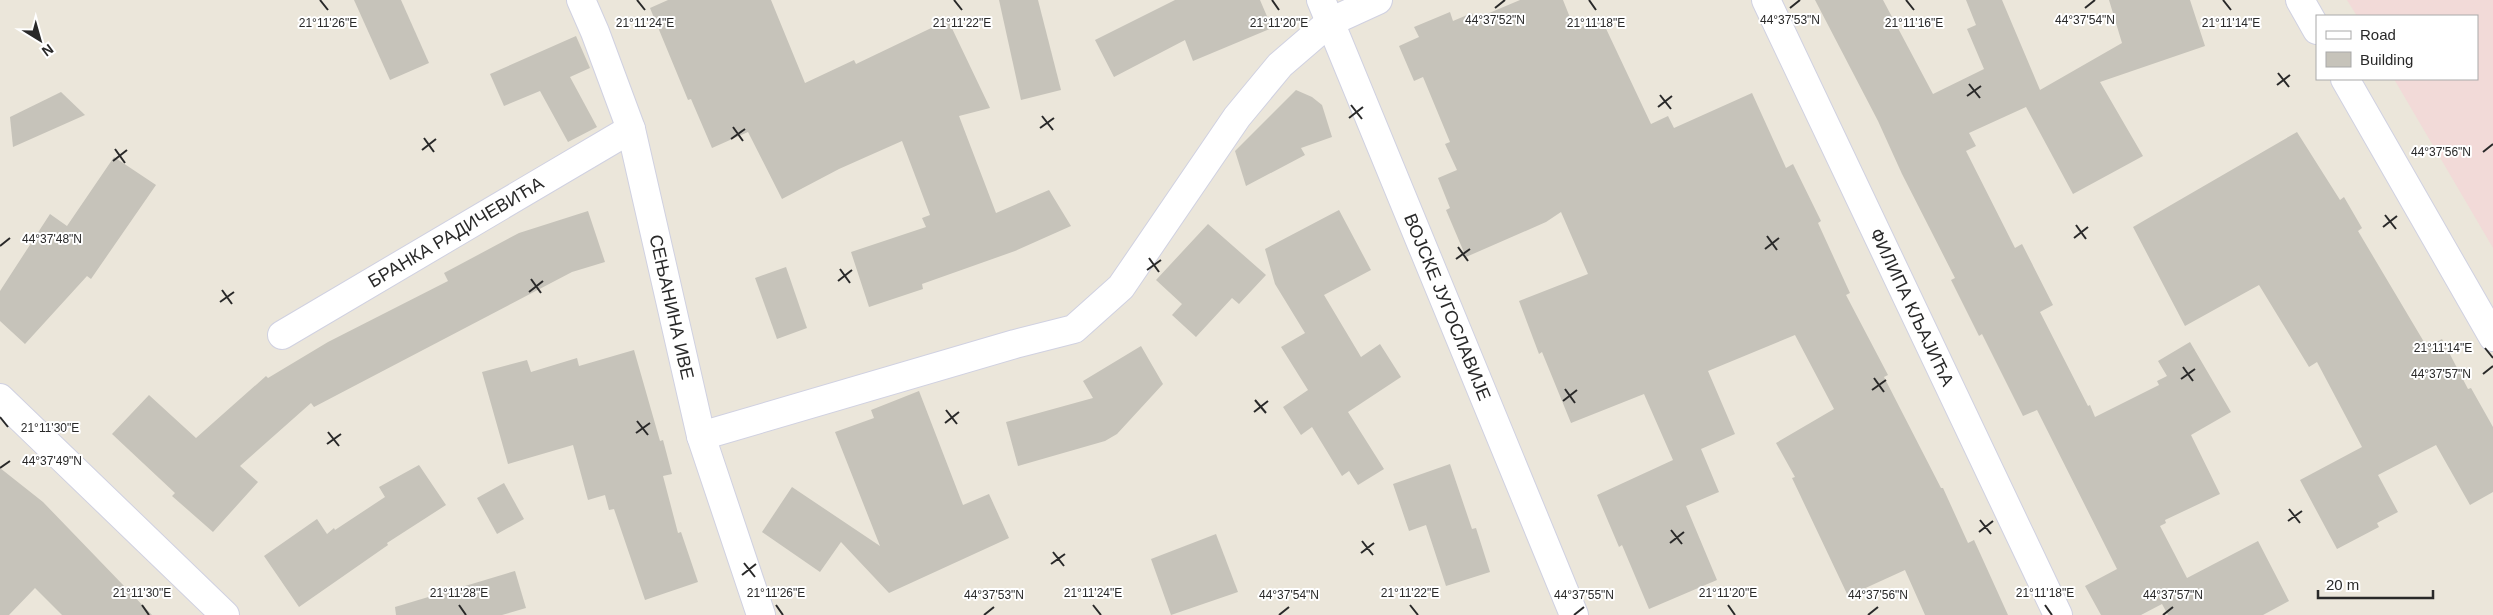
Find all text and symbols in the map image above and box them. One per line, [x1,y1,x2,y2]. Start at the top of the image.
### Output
text: 44°37'52"N [1465,13,1525,27]
text: 44°37'53"N [1760,13,1820,27]
text: 44°37'54"N [2055,13,2115,27]
north arrow [15,15,65,65]
legend [2316,15,2478,80]
text: 21°11'26"E [299,16,357,30]
text: 21°11'24"E [616,16,674,30]
text: 21°11'22"E [933,16,991,30]
text: 21°11'20"E [1250,16,1308,30]
text: 21°11'18"E [1567,16,1625,30]
text: 21°11'16"E [1885,16,1943,30]
text: 21°11'14"E [2202,16,2260,30]
text: Road [2360,26,2396,43]
text: N [39,41,57,60]
text: Building [2360,51,2413,68]
text: 44°37'56"N [2411,145,2471,159]
street label: БРАНКА РАДИЧЕВИЋА [365,173,547,292]
street label: ВОЈСКЕ ЈУГОСЛАВИЈЕ [1400,211,1495,403]
street label: ФИЛИПА КЉАЈИЋА [1866,225,1958,389]
text: 44°37'48"N [22,232,82,246]
street label: СЕЊАНИНА ИВЕ [645,233,698,381]
text: 21°11'14"E [2414,341,2472,355]
text: 44°37'57"N [2411,367,2471,381]
text: 21°11'30"E [21,421,79,435]
text: 44°37'49"N [22,454,82,468]
scale bar [2318,568,2433,600]
text: 20 m [2326,576,2359,593]
text: 21°11'30"E [113,586,171,600]
text: 21°11'28"E [430,586,488,600]
text: 21°11'26"E [747,586,805,600]
text: 21°11'24"E [1064,586,1122,600]
text: 21°11'22"E [1381,586,1439,600]
text: 21°11'20"E [1699,586,1757,600]
text: 21°11'18"E [2016,586,2074,600]
text: 44°37'53"N [964,588,1024,602]
text: 44°37'54"N [1259,588,1319,602]
text: 44°37'55"N [1554,588,1614,602]
text: 44°37'56"N [1848,588,1908,602]
text: 44°37'57"N [2143,588,2203,602]

